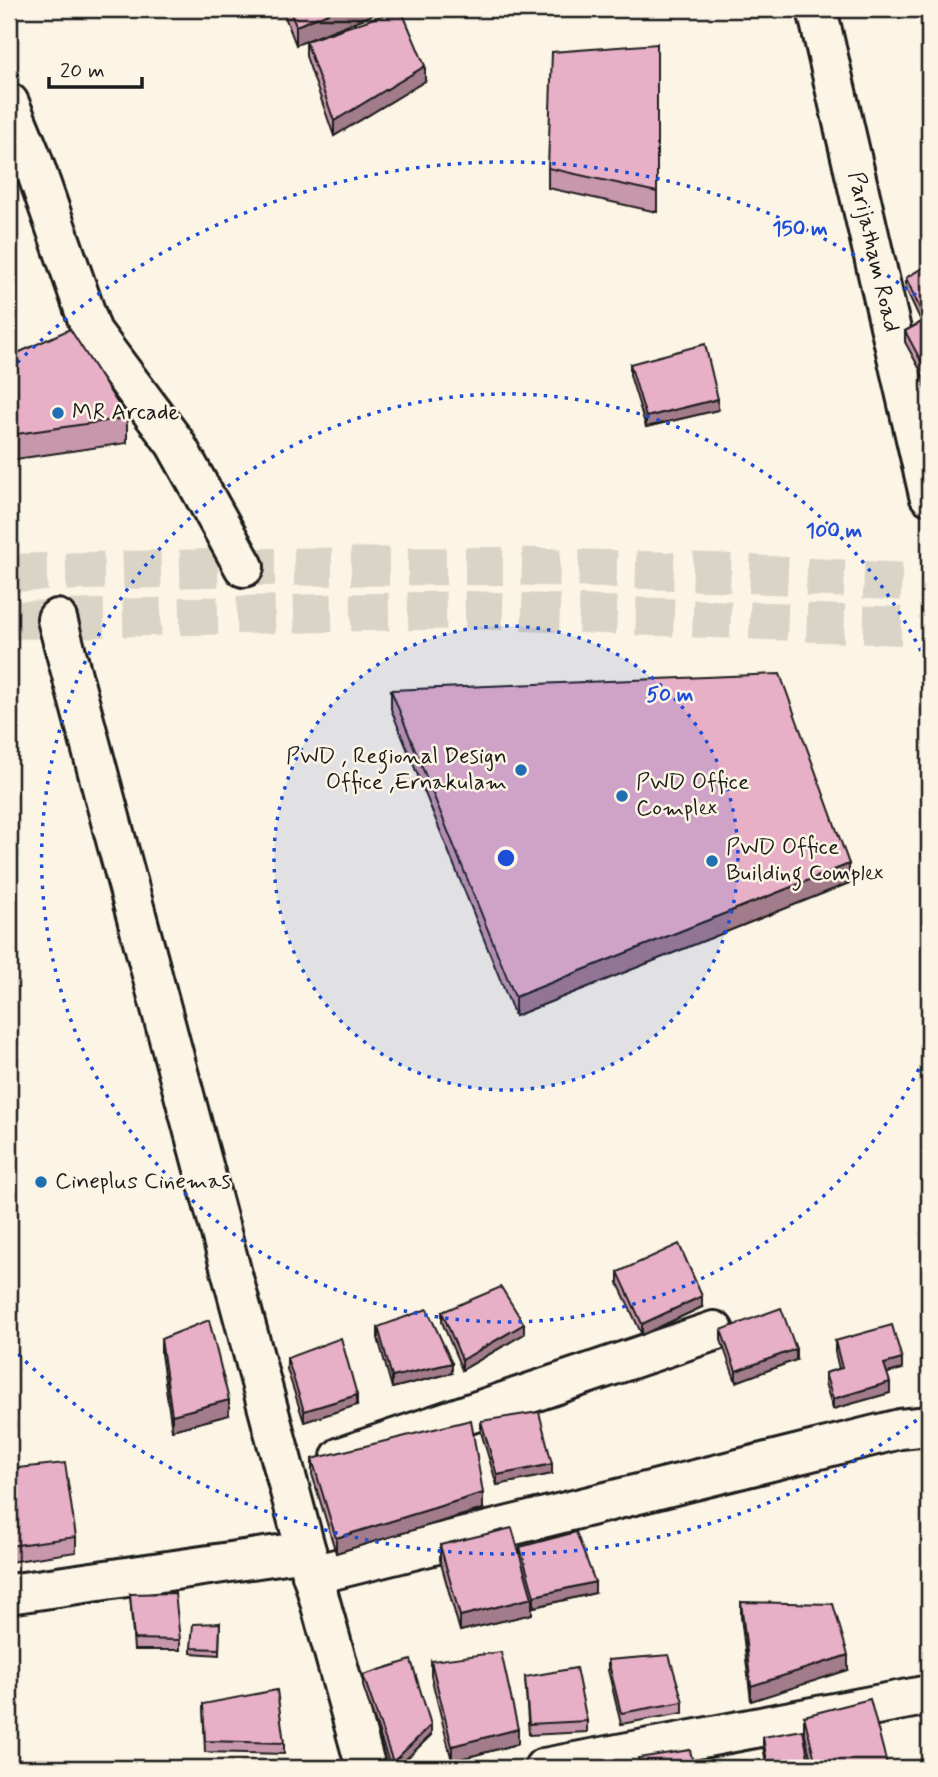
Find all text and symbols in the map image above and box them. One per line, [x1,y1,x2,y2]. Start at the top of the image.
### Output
scale bar [49,46,142,90]
text: 20 m [60,57,105,85]
street label: Parijatham Road [840,169,906,335]
text: 150 m [772,215,828,243]
place label: MR Arcade [72,398,180,428]
marker: MR Arcade [50,405,66,421]
text: 100 m [806,517,862,545]
text: 50 m [647,681,694,709]
place label: PWD , Regional Design Office ,Ernakulam [286,742,507,798]
marker: PWD , Regional Design Office ,Ernakulam [513,762,529,778]
place label: PWD Office Complex [636,768,749,824]
marker: PWD Office Complex [614,788,630,804]
place label: PWD Office Building Complex [726,833,884,891]
centre of rings [494,846,518,870]
marker: PWD Office Building Complex [704,853,720,869]
place label: Cineplus Cinemas [55,1167,231,1197]
marker: Cineplus Cinemas [33,1174,49,1190]

